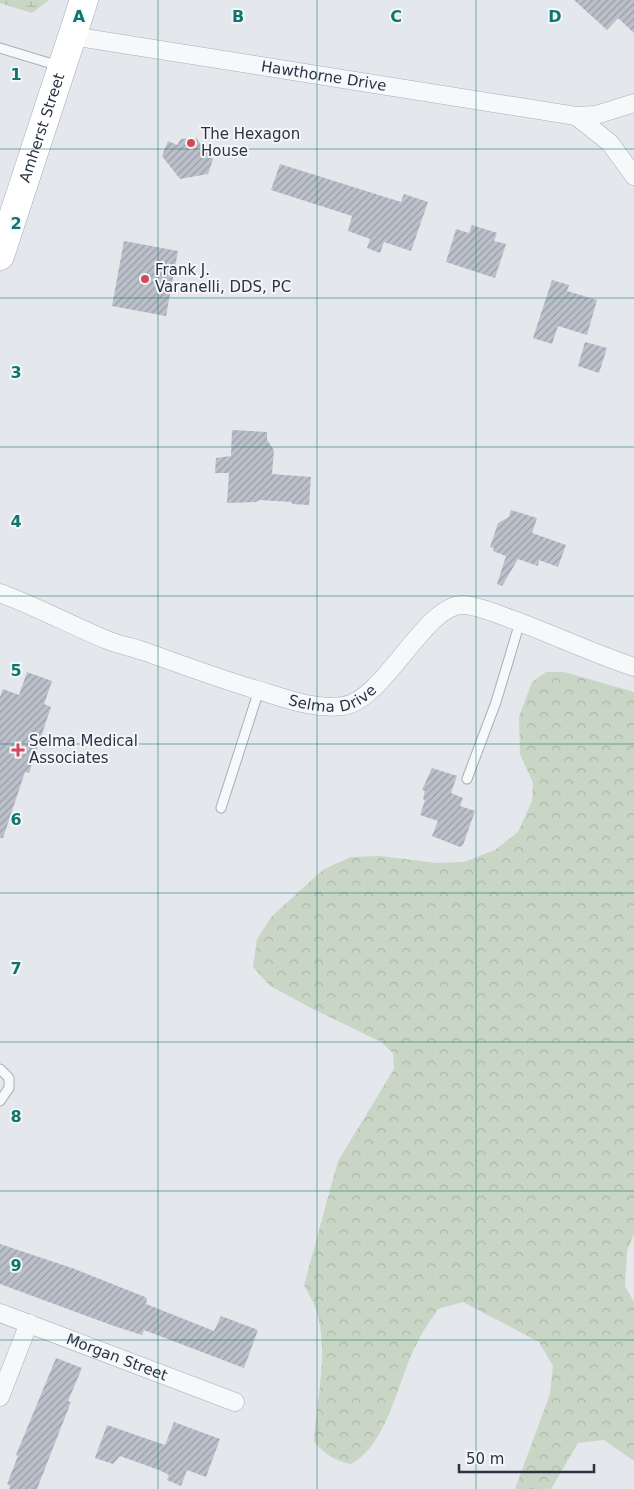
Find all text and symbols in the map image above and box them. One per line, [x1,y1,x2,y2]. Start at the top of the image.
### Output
text: A [73,7,86,26]
text: B [232,7,244,26]
text: C [390,7,402,26]
text: D [548,7,562,26]
street label: Hawthorne Drive [260,57,388,95]
text: 1 [10,65,22,84]
street label: Amherst Street [16,71,68,185]
place label: The Hexagon House [200,125,300,160]
marker: The Hexagon House [185,137,197,149]
text: 2 [10,214,22,233]
place label: Frank J. Varanelli, DDS, PC [155,261,291,296]
marker: Frank J. Varanelli, DDS, PC [139,273,151,285]
text: 3 [10,363,22,382]
text: 4 [10,512,22,531]
text: 5 [10,661,22,680]
street label: Selma Drive [286,681,380,716]
place label: Selma Medical Associates [29,732,138,767]
marker: Selma Medical Associates [11,743,25,757]
text: 6 [10,810,22,829]
text: 7 [10,959,22,978]
text: 8 [10,1107,22,1126]
text: 9 [10,1256,22,1275]
street label: Morgan Street [64,1330,170,1385]
scale bar [459,1442,594,1474]
text: 50 m [466,1450,504,1468]

